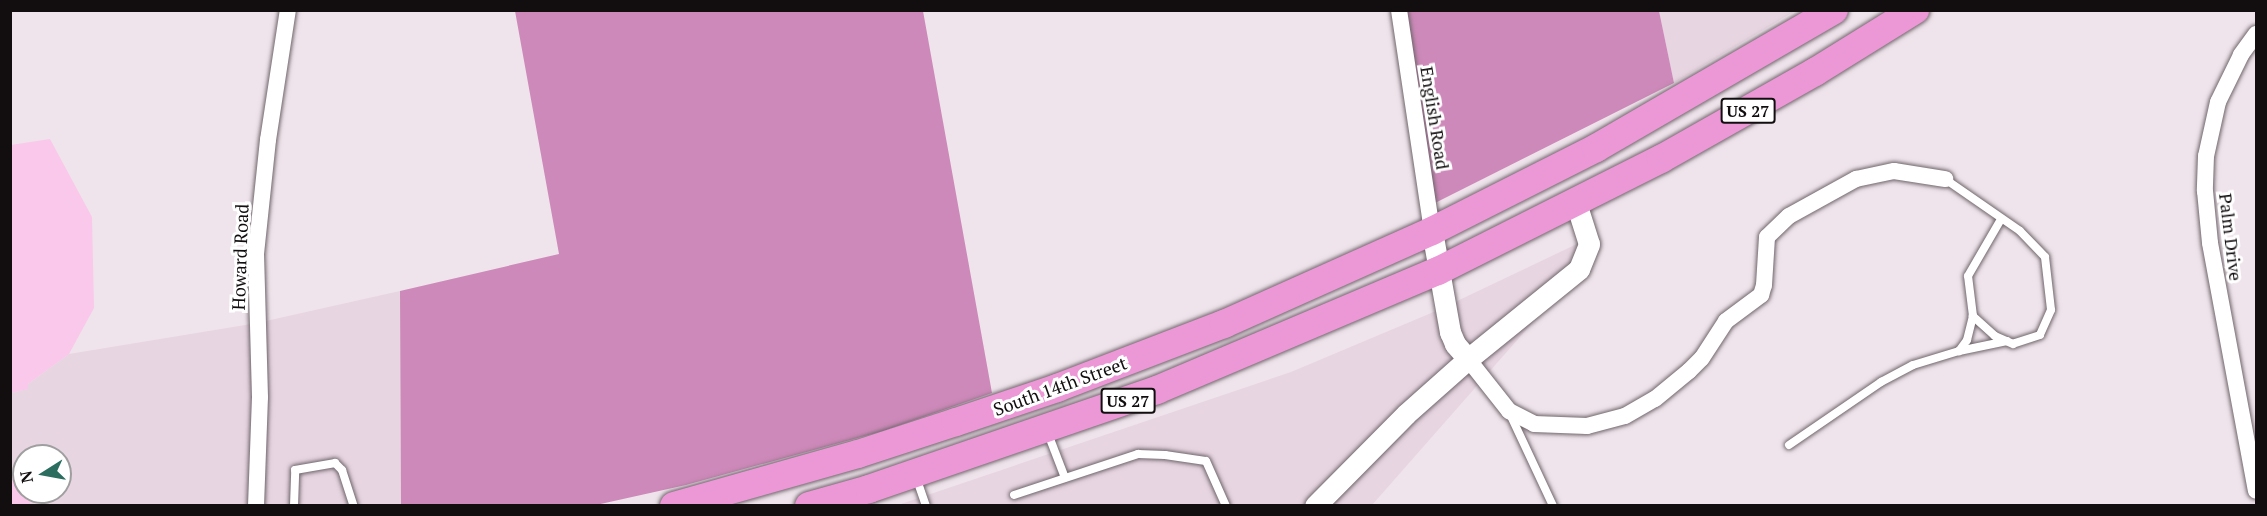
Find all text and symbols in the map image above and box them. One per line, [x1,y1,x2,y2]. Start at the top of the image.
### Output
street label: English Road [1416,65,1454,171]
road number: US 27 [1720,98,1776,124]
street label: Palm Drive [2215,192,2247,282]
street label: Howard Road [227,203,253,311]
street label: South 14th Street [990,352,1130,420]
road number: US 27 [1100,388,1156,414]
north arrow [12,444,72,504]
text: N [14,469,38,485]

